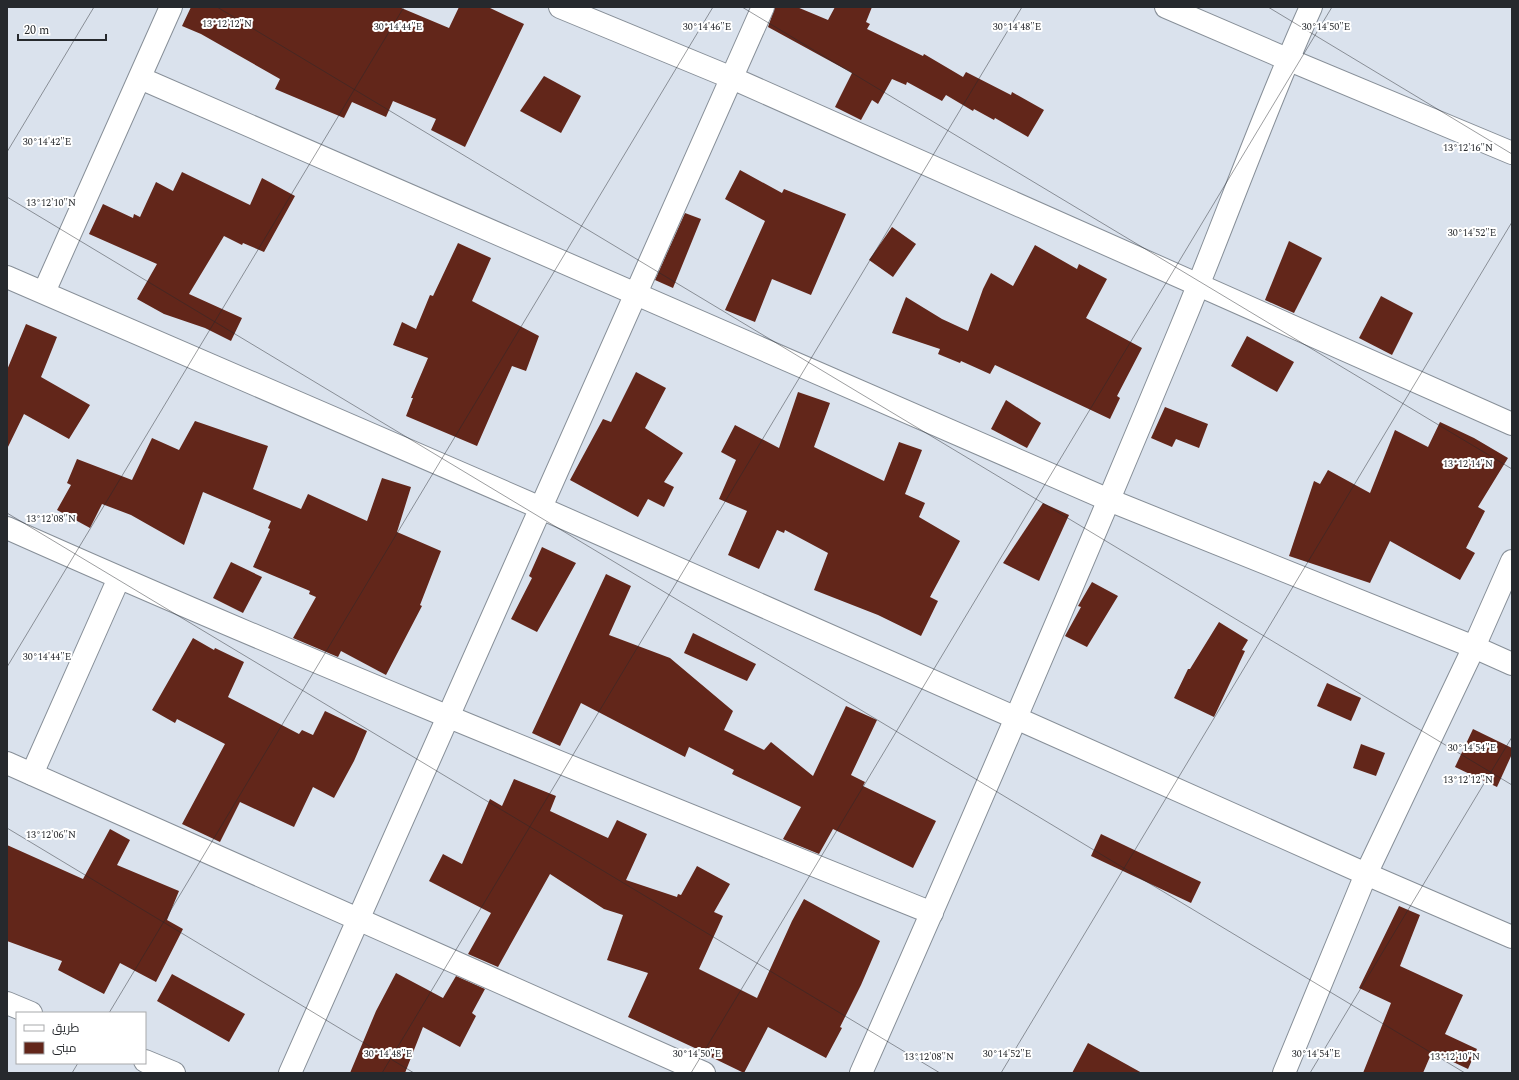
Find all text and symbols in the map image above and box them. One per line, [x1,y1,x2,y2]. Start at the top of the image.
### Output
scale bar [18,16,106,42]
text: 13°12'12"N [202,16,252,32]
text: 30°14'44"E [374,19,422,35]
text: 30°14'46"E [683,19,731,35]
text: 30°14'48"E [993,19,1041,35]
text: 30°14'50"E [1302,19,1350,35]
text: 20 m [24,21,49,40]
text: 30°14'42"E [23,134,71,150]
text: 13°12'16"N [1443,140,1493,156]
text: 13°12'10"N [26,195,76,211]
text: 30°14'52"E [1448,225,1496,241]
text: 13°12'14"N [1443,456,1493,472]
text: 13°12'08"N [26,511,76,527]
text: 30°14'44"E [23,649,71,665]
text: 30°14'54"E [1448,740,1496,756]
text: 13°12'12"N [1443,772,1493,788]
text: 13°12'06"N [26,827,76,843]
legend [16,1012,146,1064]
text: طريق [52,1019,80,1038]
text: مبنى [52,1039,77,1058]
text: 30°14'48"E [364,1046,412,1062]
text: 30°14'50"E [673,1046,721,1062]
text: 30°14'52"E [983,1046,1031,1062]
text: 30°14'54"E [1292,1046,1340,1062]
text: 13°12'08"N [904,1049,954,1065]
text: 13°12'10"N [1430,1049,1480,1065]

